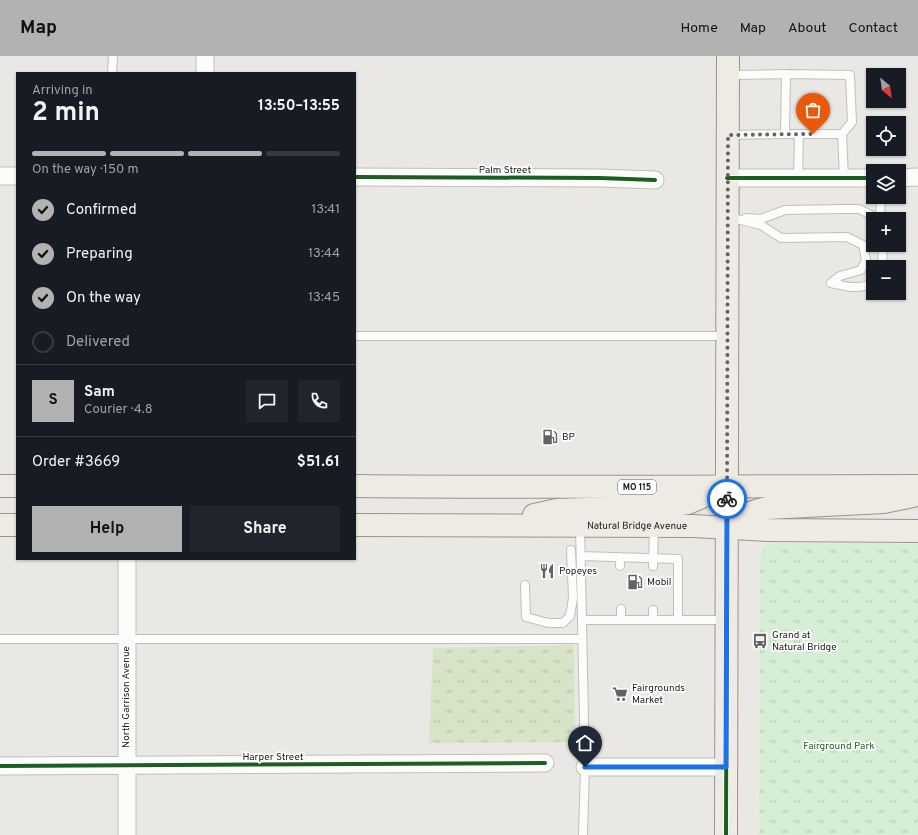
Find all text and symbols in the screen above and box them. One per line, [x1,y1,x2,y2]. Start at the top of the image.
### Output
text: Map [20,16,57,40]
text: Home [681,20,718,37]
text: Map [740,20,766,37]
text: About [788,20,827,37]
text: Contact [849,20,898,37]
north arrow [866,68,906,108]
map controls [866,68,906,300]
text: Arriving in [32,83,93,99]
pin [796,93,830,134]
text: 2 min [32,97,100,130]
text: 13:50–13:55 [258,97,340,116]
icon: bag [802,99,824,121]
button: locate [866,116,906,156]
text: On the way · 150 m [32,162,138,178]
street label: Palm Street [479,164,531,177]
button: layers [866,164,906,204]
icon: check [32,199,54,221]
text: Confirmed [66,201,137,220]
text: 13:41 [311,202,340,218]
button: + [866,212,906,252]
icon: check [32,243,54,265]
text: Preparing [66,245,133,264]
text: 13:44 [308,246,340,262]
button: − [866,260,906,300]
icon: check [32,287,54,309]
text: On the way [66,289,141,308]
text: 13:45 [308,290,340,306]
text: Delivered [66,333,130,352]
button: chat [246,380,288,422]
button: phone [298,380,340,422]
text: Sam [84,383,115,402]
text: S [48,391,58,410]
text: Courier · 4.8 [84,402,153,418]
fuel station icon: BP [541,428,559,446]
place label: BP [562,431,575,444]
text: Order #3669 [32,453,120,472]
text: $51.61 [297,453,340,472]
courier [707,479,747,519]
road number: MO 115 [618,480,656,494]
icon: bike [716,488,738,510]
button: Help [32,506,182,552]
button: Share [190,506,340,552]
street label: Natural Bridge Avenue [587,519,687,532]
restaurant icon: Popeyes [538,562,556,580]
place label: Popeyes [559,565,597,578]
fuel station icon: Mobil [626,573,644,591]
place label: Mobil [647,576,671,589]
place label: Grand at Natural Bridge [772,629,837,654]
bus stop icon: Grand at Natural Bridge [751,632,769,650]
street label: North Garrison Avenue [120,646,133,748]
place label: Fairgrounds Market [632,682,685,707]
supermarket icon: Fairgrounds Market [611,685,629,703]
pin [568,726,602,767]
icon: home [574,732,596,754]
park label: Fairground Park [803,740,875,753]
street label: Harper Street [243,751,304,764]

